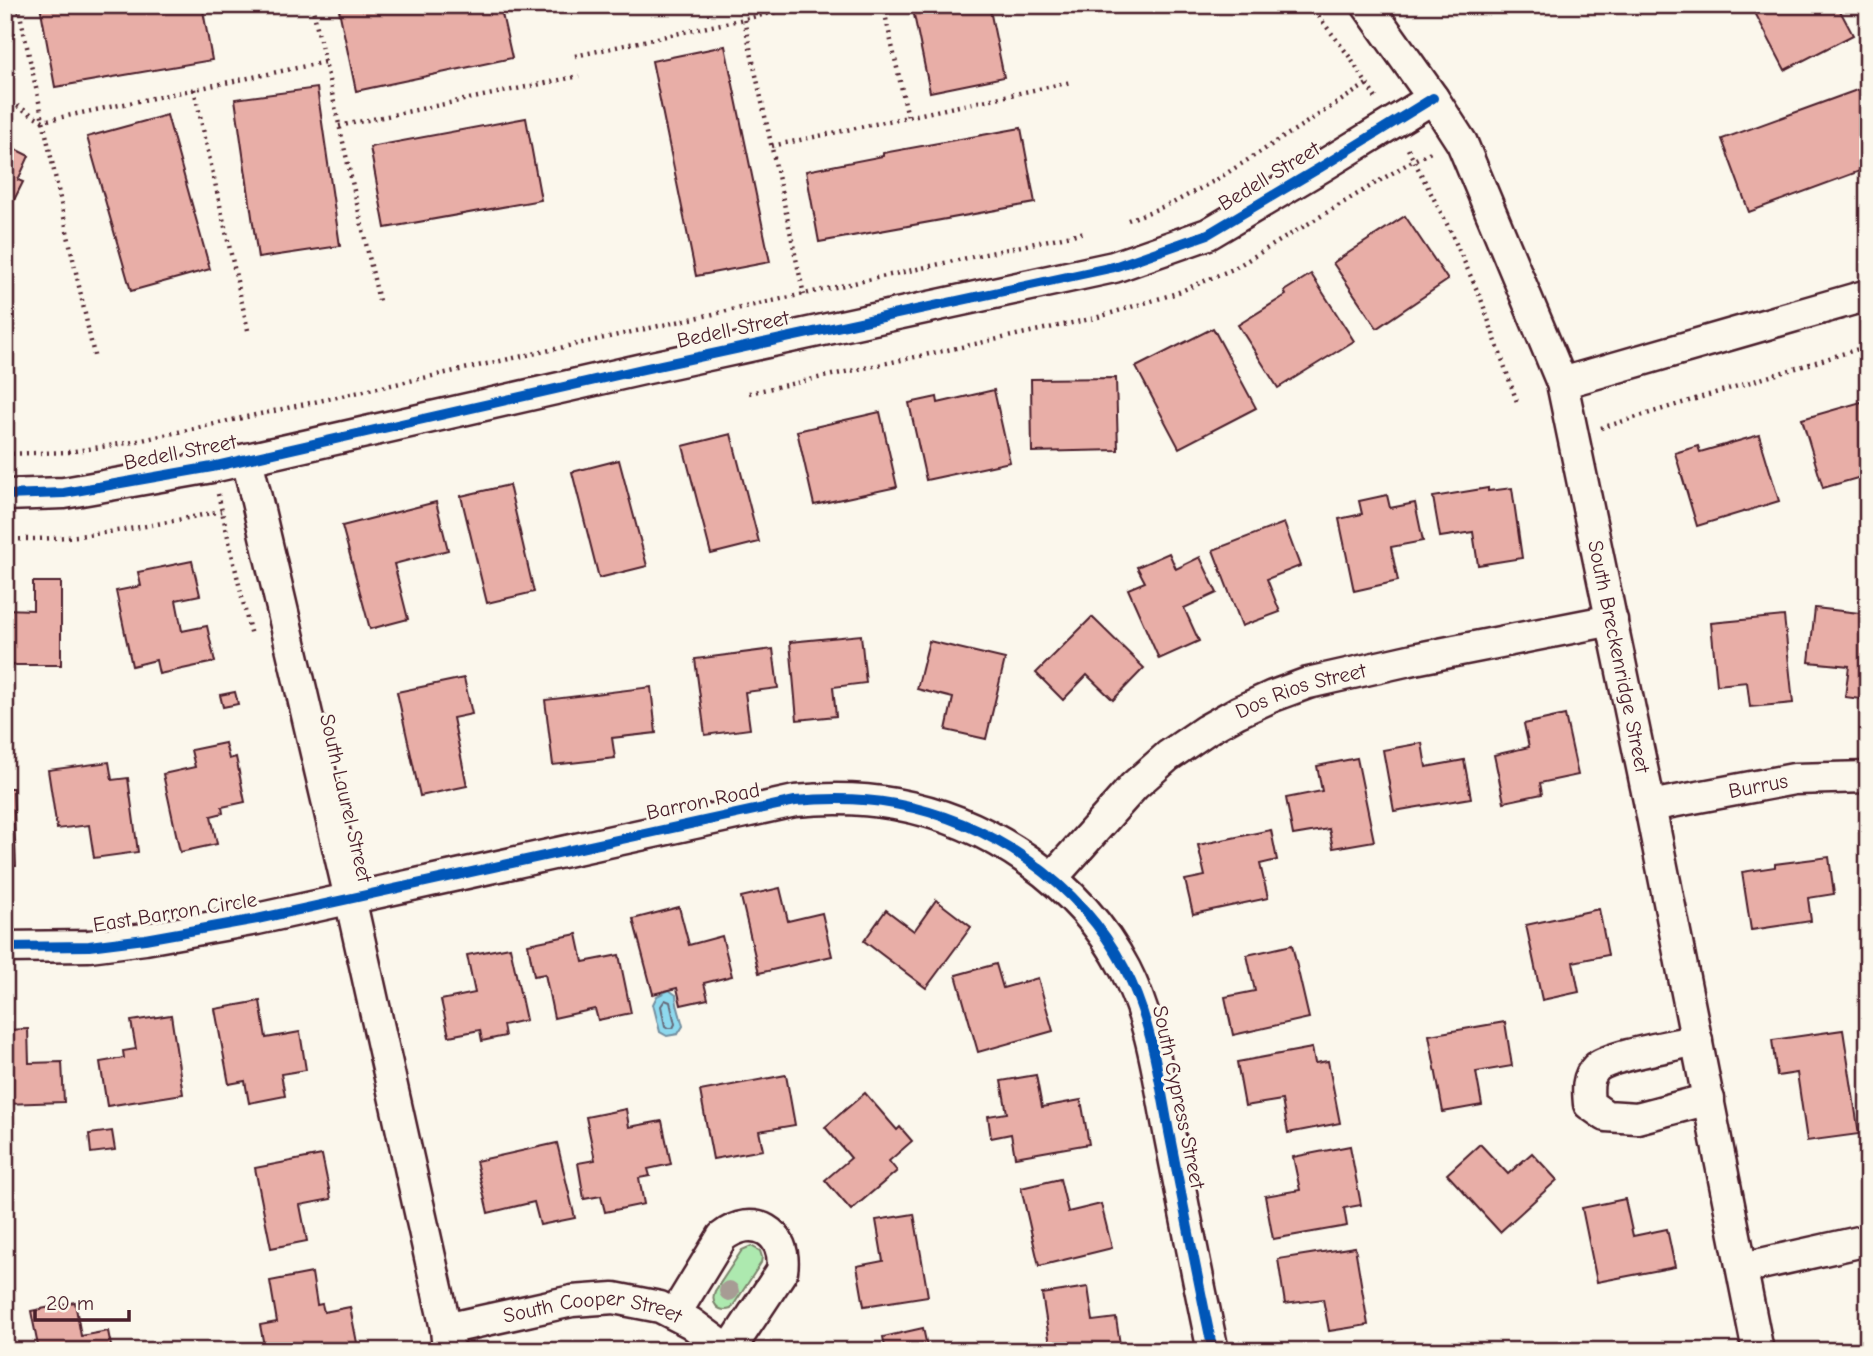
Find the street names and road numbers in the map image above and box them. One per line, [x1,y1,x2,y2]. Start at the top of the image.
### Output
street label: Bedell Street [1214,136,1325,216]
street label: Bedell Street [675,305,792,353]
street label: Bedell Street [122,429,239,475]
street label: South Breckenridge Street [1583,538,1655,776]
street label: Dos Rios Street [1231,658,1369,724]
street label: South Laurel Street [315,711,377,885]
street label: Burrus [1726,768,1790,803]
street label: Barron Road [644,777,762,825]
street label: East Barron Circle [91,887,259,937]
street label: South Cypress Street [1148,1003,1210,1192]
street label: South Cooper Street [501,1286,687,1329]

